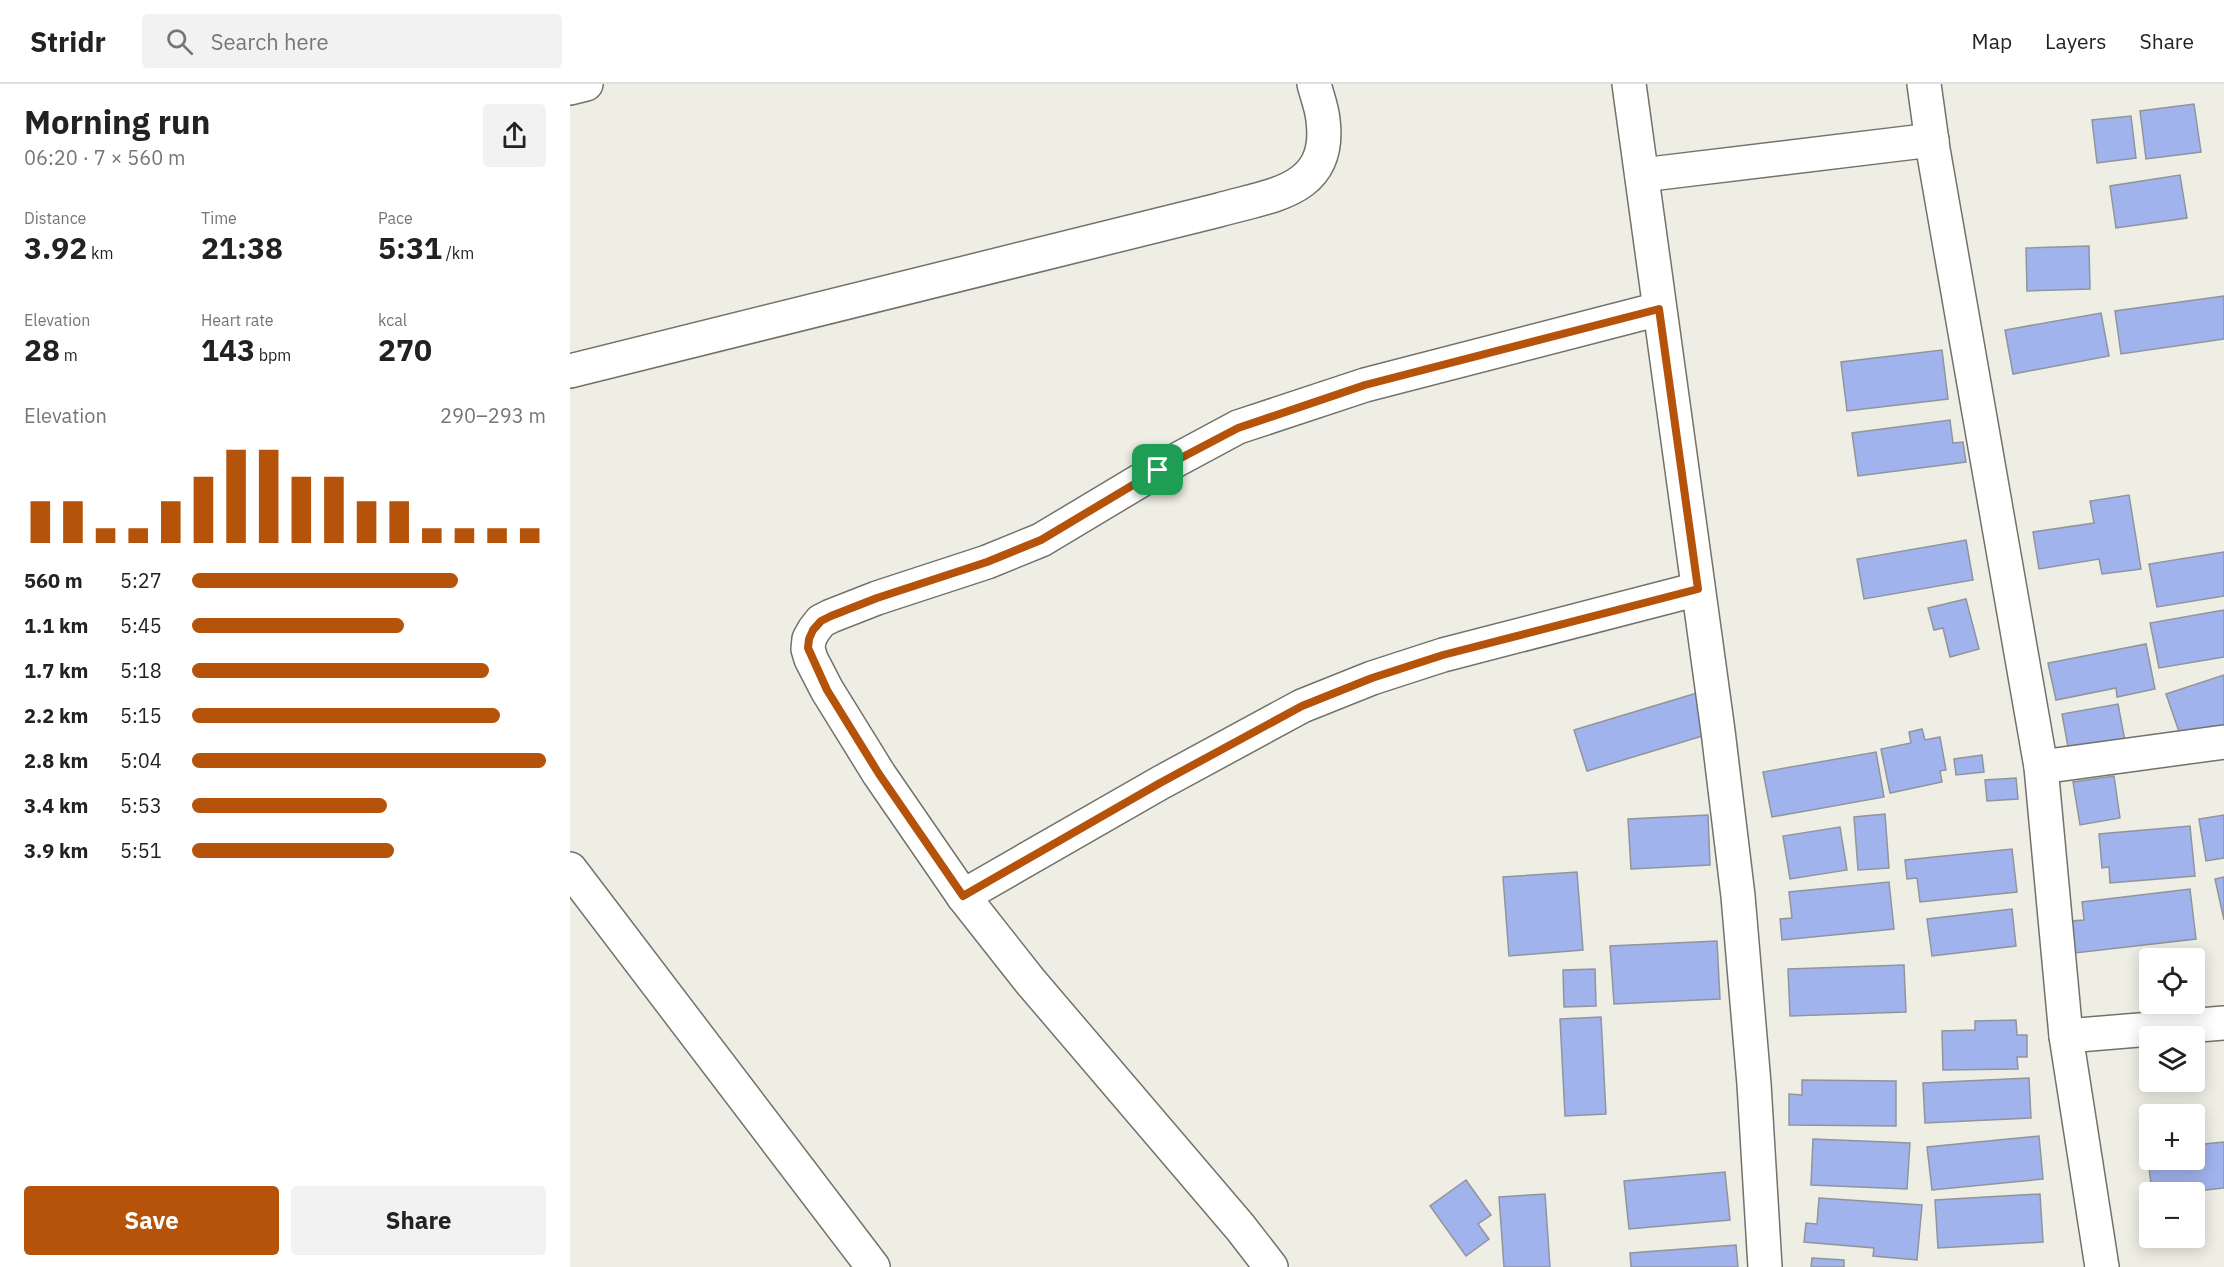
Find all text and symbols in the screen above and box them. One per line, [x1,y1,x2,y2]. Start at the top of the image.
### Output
search box [142,14,562,68]
text: Stridr [30,23,106,60]
icon: search [163,25,196,58]
text: Search here [211,27,329,56]
text: Map [1972,27,2012,55]
text: Layers [2045,27,2107,55]
text: Share [2140,27,2194,55]
text: Morning run [24,100,210,143]
button: share [483,104,546,167]
text: 06:20 · 7 × 560 m [24,144,185,171]
text: Distance [24,208,86,228]
text: Time [201,208,237,228]
text: Pace [378,208,413,228]
text: 3.92 [24,228,87,267]
text: 21:38 [201,228,283,267]
text: 5:31 [378,228,442,267]
text: km [87,243,114,263]
text: /km [442,243,474,263]
text: Elevation [24,310,90,330]
text: Heart rate [201,310,274,330]
text: kcal [378,310,407,330]
text: 28 [24,330,60,369]
text: 143 [201,330,255,369]
text: 270 [378,330,432,369]
text: m [60,345,78,365]
text: bpm [255,345,291,365]
text: Elevation [24,402,107,429]
text: 290–293 m [440,402,546,429]
pin [1132,444,1183,495]
icon: arrive [1141,453,1174,486]
text: 560 m [24,567,83,594]
text: 5:27 [120,567,162,594]
text: 1.1 km [24,612,88,639]
text: 5:45 [120,612,162,639]
text: 1.7 km [24,657,88,684]
text: 5:18 [120,657,162,684]
text: 2.2 km [24,702,88,729]
text: 5:15 [120,702,162,729]
text: 2.8 km [24,747,88,774]
text: 5:04 [120,747,162,774]
text: 3.4 km [24,792,88,819]
text: 5:53 [120,792,162,819]
text: 3.9 km [24,837,88,864]
text: 5:51 [120,837,162,864]
map controls [2139,948,2205,1248]
button: locate [2139,948,2205,1014]
button: layers [2139,1026,2205,1092]
button: + [2139,1104,2205,1170]
button: − [2139,1182,2205,1248]
button: Save [24,1186,279,1255]
button: Share [291,1186,546,1255]

